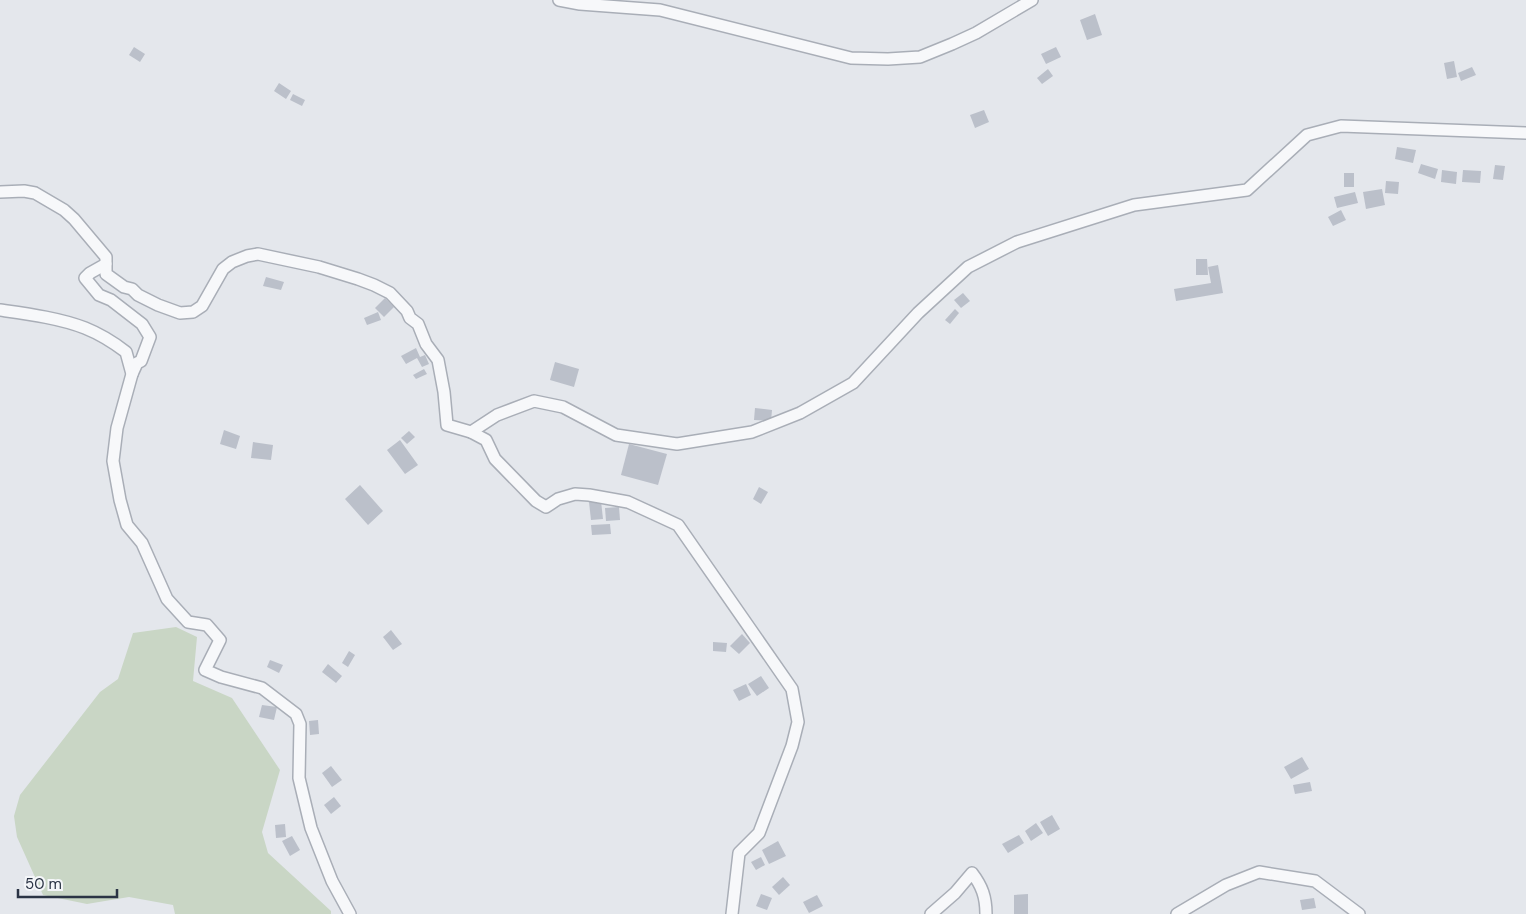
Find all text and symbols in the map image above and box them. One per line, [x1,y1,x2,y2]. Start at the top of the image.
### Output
scale bar [18,866,116,898]
text: 50 m [25,874,62,894]

